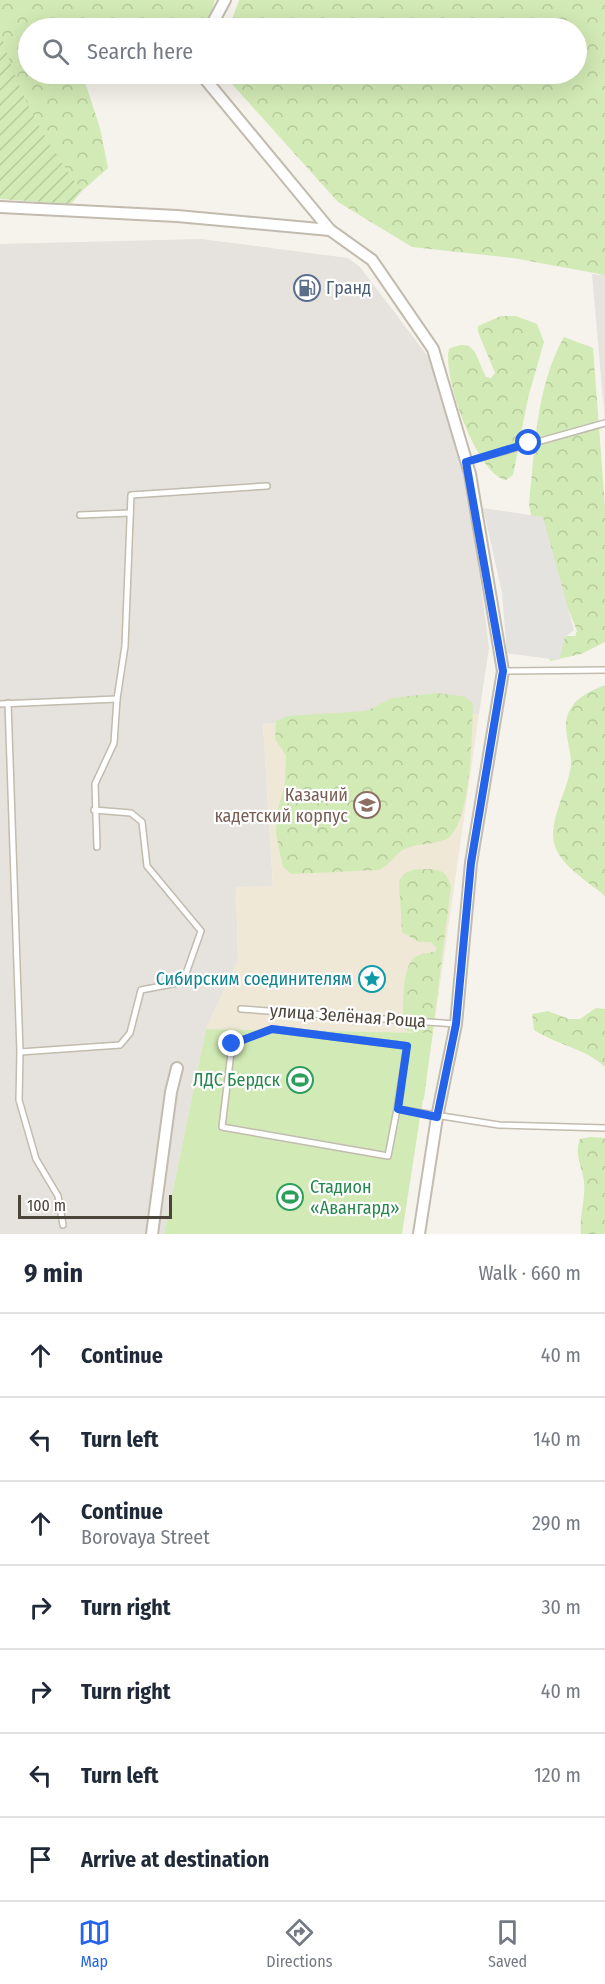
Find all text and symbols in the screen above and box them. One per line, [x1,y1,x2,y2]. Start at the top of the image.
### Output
search box [18,18,587,84]
icon: search [39,35,72,68]
text: Search here [87,38,193,65]
fuel station icon: Гранд [292,273,322,303]
place label: Гранд [326,277,371,299]
route start [515,429,541,455]
place label: Казачий кадетский корпус [214,784,348,827]
school or university icon: Казачий кадетский корпус [352,790,382,820]
place icon: Сибирским соединителям [357,964,387,994]
place label: Сибирским соединителям [156,968,352,990]
street label: улица Зелёная Роща [269,1000,427,1032]
route end [218,1030,244,1056]
sports icon: ЛДС Бердск [285,1065,315,1095]
place label: ЛДС Бердск [193,1069,281,1091]
place label: Стадион «Авангард» [310,1176,400,1219]
sports icon: Стадион «Авангард» [275,1182,305,1212]
scale bar [18,1192,172,1220]
text: 100 m [27,1196,66,1215]
text: 9 min [24,1258,83,1289]
text: Walk · 660 m [478,1261,581,1285]
icon: ahead [24,1339,57,1372]
text: Continue [81,1342,163,1369]
text: 40 m [541,1343,581,1367]
icon: left [24,1423,57,1456]
text: Turn left [81,1426,159,1453]
text: 140 m [533,1427,581,1451]
text: Continue [81,1498,163,1525]
icon: ahead [24,1507,57,1540]
text: 290 m [532,1511,581,1535]
text: Borovaya Street [81,1525,210,1549]
icon: right [24,1591,57,1624]
text: Turn right [81,1594,170,1621]
text: 30 m [541,1595,581,1619]
icon: right [24,1675,57,1708]
text: Turn right [81,1678,170,1705]
text: 40 m [541,1679,581,1703]
icon: left [24,1759,57,1792]
text: Turn left [81,1762,159,1789]
text: 120 m [534,1763,581,1787]
icon: arrive [24,1843,57,1876]
text: Arrive at destination [81,1846,269,1873]
tab: Map [78,1916,111,1971]
tab: Directions [266,1916,333,1971]
tab: Saved [488,1916,527,1971]

